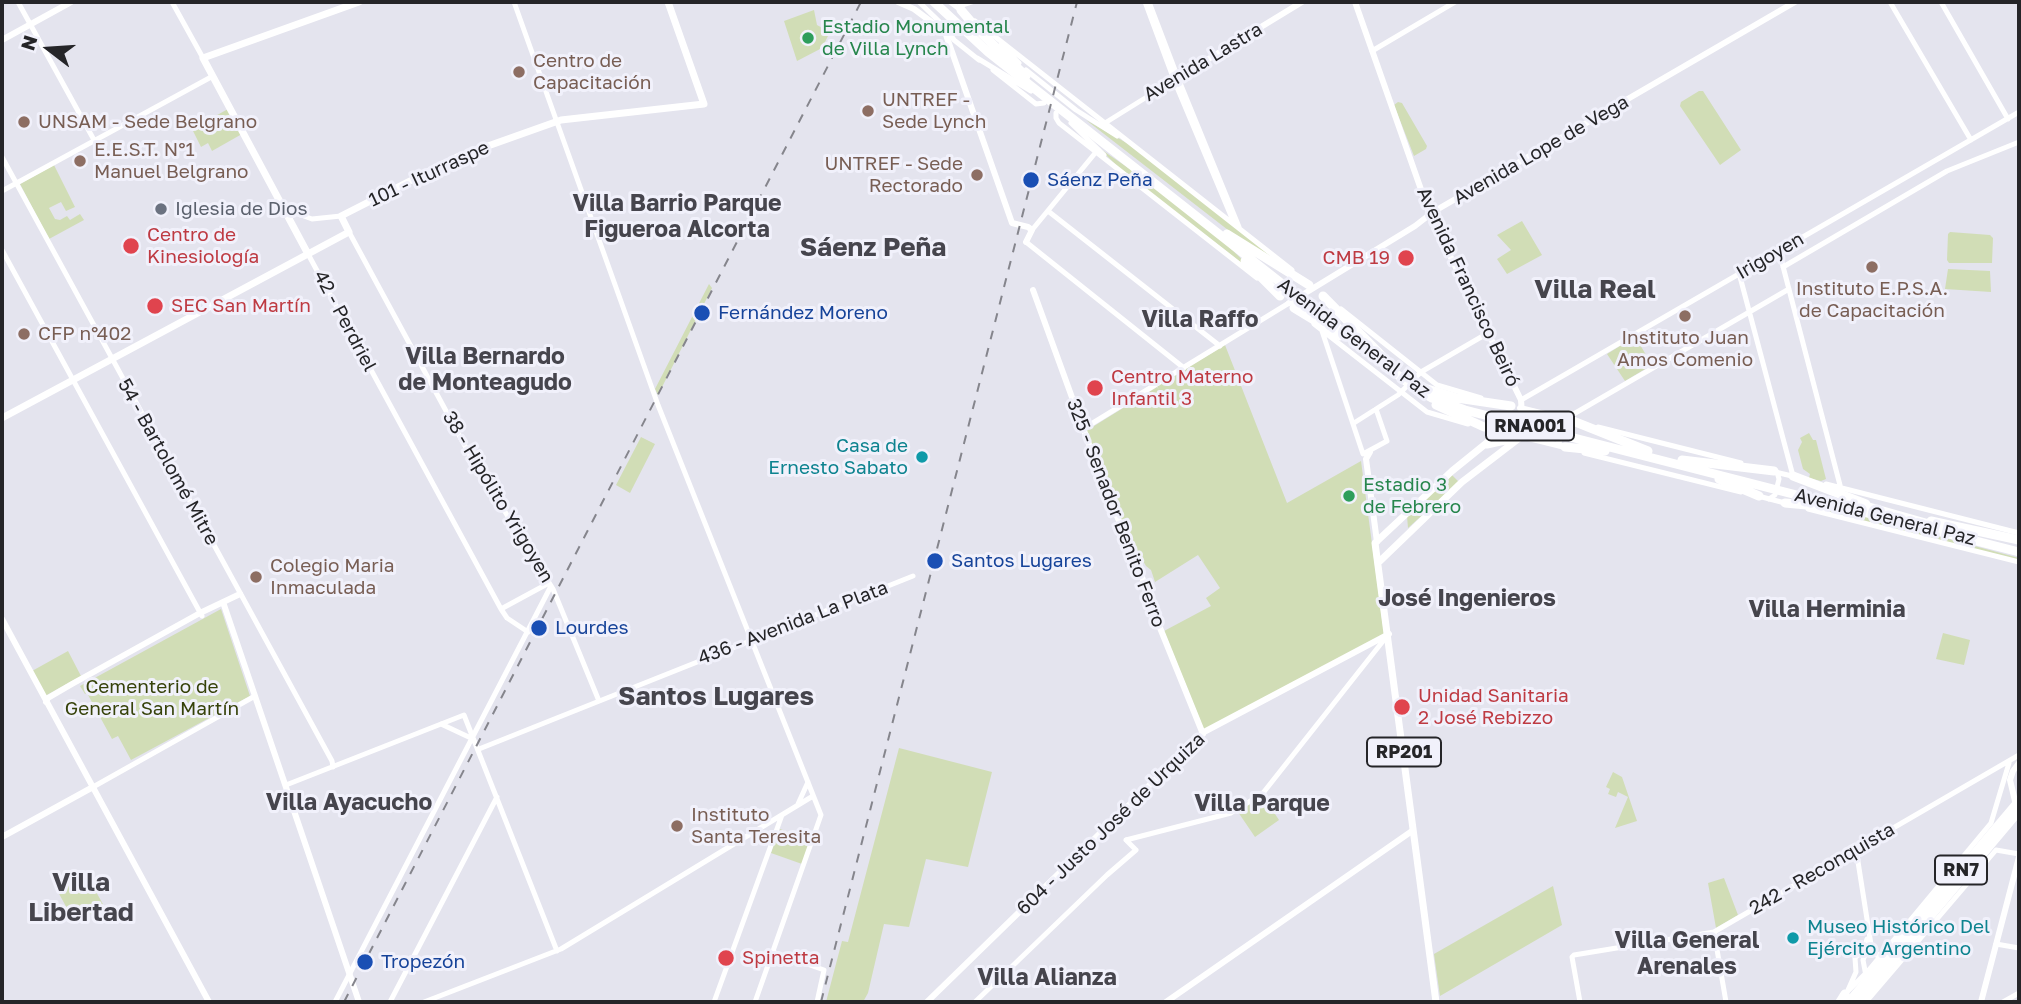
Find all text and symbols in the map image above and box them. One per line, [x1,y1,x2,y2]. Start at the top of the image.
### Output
north arrow [14,14,84,84]
place label: Estadio Monumental de Villa Lynch [822,16,1010,60]
street label: Avenida Lastra [1140,18,1266,106]
marker: Estadio Monumental de Villa Lynch [800,30,816,46]
text: N [15,32,42,53]
place label: Centro de Capacitación [533,50,651,94]
marker: Centro de Capacitación [511,64,527,80]
place label: UNTREF - Sede Lynch [882,89,986,133]
street label: Avenida Lope de Vega [1449,90,1633,210]
marker: UNTREF - Sede Lynch [860,103,876,119]
place label: UNSAM - Sede Belgrano [38,111,257,133]
marker: UNSAM - Sede Belgrano [16,114,32,130]
street label: 101 - Iturraspe [365,136,493,212]
place label: E.E.S.T. N°1 Manuel Belgrano [94,139,248,183]
marker: E.E.S.T. N°1 Manuel Belgrano [72,153,88,169]
place label: UNTREF - Sede Rectorado [824,153,963,197]
marker: UNTREF - Sede Rectorado [969,167,985,183]
place label: Sáenz Peña [1047,169,1153,191]
marker: Sáenz Peña [1021,170,1041,190]
street label: Avenida Francisco Beiró [1412,184,1524,390]
district label: Villa Barrio Parque Figueroa Alcorta [573,190,781,244]
place label: Iglesia de Dios [175,198,308,220]
marker: Iglesia de Dios [153,201,169,217]
place label: Centro de Kinesiología [147,224,259,268]
street label: Irigoyen [1732,228,1808,284]
district label: Sáenz Peña [800,232,946,264]
marker: Centro de Kinesiología [121,236,141,256]
place label: CMB 19 [1323,247,1390,269]
marker: CMB 19 [1396,248,1416,268]
marker: Instituto E.P.S.A. de Capacitación [1864,259,1880,275]
street label: 42 - Perdriel [309,267,381,375]
street label: Avenida General Paz [1273,273,1435,403]
district label: Villa Real [1534,274,1656,306]
place label: Instituto E.P.S.A. de Capacitación [1796,278,1948,322]
place label: SEC San Martín [171,295,311,317]
marker: SEC San Martín [145,296,165,316]
place label: Fernández Moreno [718,302,888,324]
marker: Fernández Moreno [692,303,712,323]
district label: Villa Raffo [1141,306,1259,334]
marker: Instituto Juan Amos Comenio [1677,308,1693,324]
place label: CFP n°402 [38,323,131,345]
marker: CFP n°402 [16,326,32,342]
place label: Instituto Juan Amos Comenio [1617,327,1753,371]
district label: Villa Bernardo de Monteagudo [398,343,572,397]
place label: Centro Materno Infantil 3 [1111,366,1253,410]
street label: 54 - Bartolomé Mitre [113,375,223,549]
marker: Centro Materno Infantil 3 [1085,378,1105,398]
street label: 325 - Senador Benito Ferro [1062,395,1170,631]
street label: 38 - Hipólito Yrigoyen [438,407,558,587]
road number: RNA001 [1486,412,1574,440]
place label: Casa de Ernesto Sabato [768,435,908,479]
marker: Casa de Ernesto Sabato [914,449,930,465]
place label: Estadio 3 de Febrero [1363,474,1461,518]
street label: Avenida General Paz [1792,484,1978,550]
marker: Estadio 3 de Febrero [1341,488,1357,504]
place label: Santos Lugares [951,550,1092,572]
marker: Santos Lugares [925,551,945,571]
place label: Colegio Maria Inmaculada [270,555,394,599]
marker: Colegio Maria Inmaculada [248,569,264,585]
street label: 436 - Avenida La Plata [695,576,891,670]
district label: José Ingenieros [1378,585,1556,613]
district label: Villa Herminia [1748,596,1906,624]
place label: Lourdes [555,617,629,639]
marker: Lourdes [529,618,549,638]
park label: Cementerio de General San Martín [65,676,239,720]
district label: Santos Lugares [618,681,814,713]
place label: Unidad Sanitaria 2 José Rebizzo [1418,685,1569,729]
marker: Unidad Sanitaria 2 José Rebizzo [1392,697,1412,717]
street label: 604 - Justo José de Urquiza [1012,728,1210,920]
road number: RP201 [1367,738,1441,766]
district label: Villa Ayacucho [266,789,432,817]
district label: Villa Parque [1194,790,1330,818]
place label: Instituto Santa Teresita [691,804,821,848]
marker: Instituto Santa Teresita [669,818,685,834]
street label: 242 - Reconquista [1745,818,1899,920]
road number: RN7 [1935,856,1987,884]
district label: Villa Libertad [28,867,134,928]
place label: Museo Histórico Del Ejército Argentino [1807,916,1990,960]
district label: Villa General Arenales [1615,927,1759,981]
marker: Museo Histórico Del Ejército Argentino [1785,930,1801,946]
place label: Spinetta [742,947,819,969]
marker: Spinetta [716,948,736,968]
place label: Tropezón [381,951,465,973]
marker: Tropezón [355,952,375,972]
district label: Villa Alianza [977,964,1117,992]

